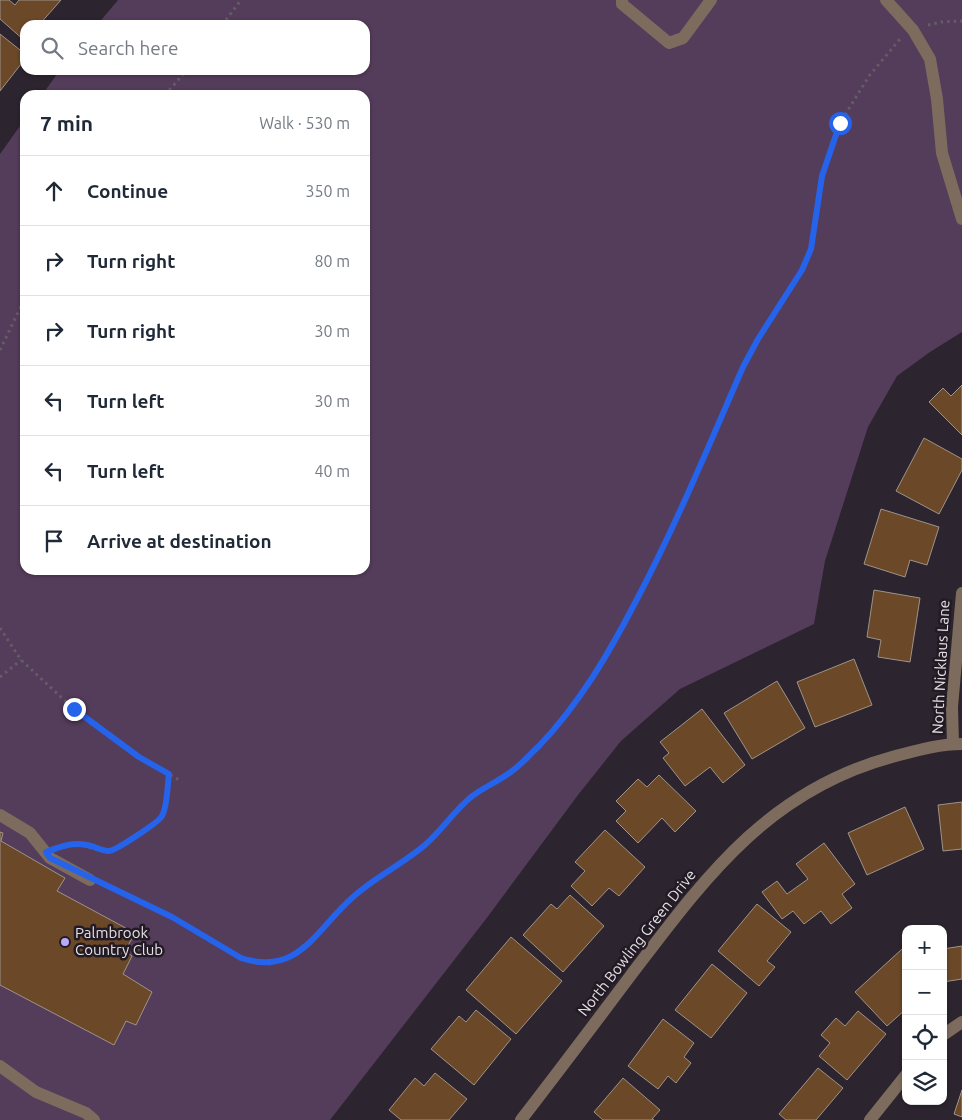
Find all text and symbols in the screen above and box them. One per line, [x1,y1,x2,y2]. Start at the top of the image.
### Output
search box [20,20,370,75]
icon: search [38,34,66,62]
text: Search here [78,37,178,59]
text: 7 min [40,111,93,135]
route start [829,112,852,135]
text: Walk · 530 m [259,114,350,132]
icon: ahead [40,177,68,205]
text: Continue [87,180,168,202]
text: 350 m [305,182,350,200]
icon: right [40,247,68,275]
text: Turn right [87,250,175,272]
text: 80 m [314,252,350,270]
icon: right [40,317,68,345]
text: Turn right [87,320,175,342]
text: 30 m [314,322,350,340]
icon: left [40,387,68,415]
text: Turn left [87,390,165,412]
text: 30 m [314,392,350,410]
icon: left [40,457,68,485]
text: Turn left [87,460,165,482]
text: 40 m [314,462,350,480]
icon: arrive [40,527,68,555]
text: Arrive at destination [87,530,272,552]
street label: North Nicklaus Lane [928,599,953,735]
route end [63,698,86,721]
street label: North Bowling Green Drive [574,866,699,1019]
place label: Palmbrook Country Club [75,924,163,958]
map controls [902,925,947,1105]
button: + [902,925,947,970]
marker: Palmbrook Country Club [59,936,71,948]
button: − [902,970,947,1015]
button: locate [902,1015,947,1060]
button: layers [902,1060,947,1105]

